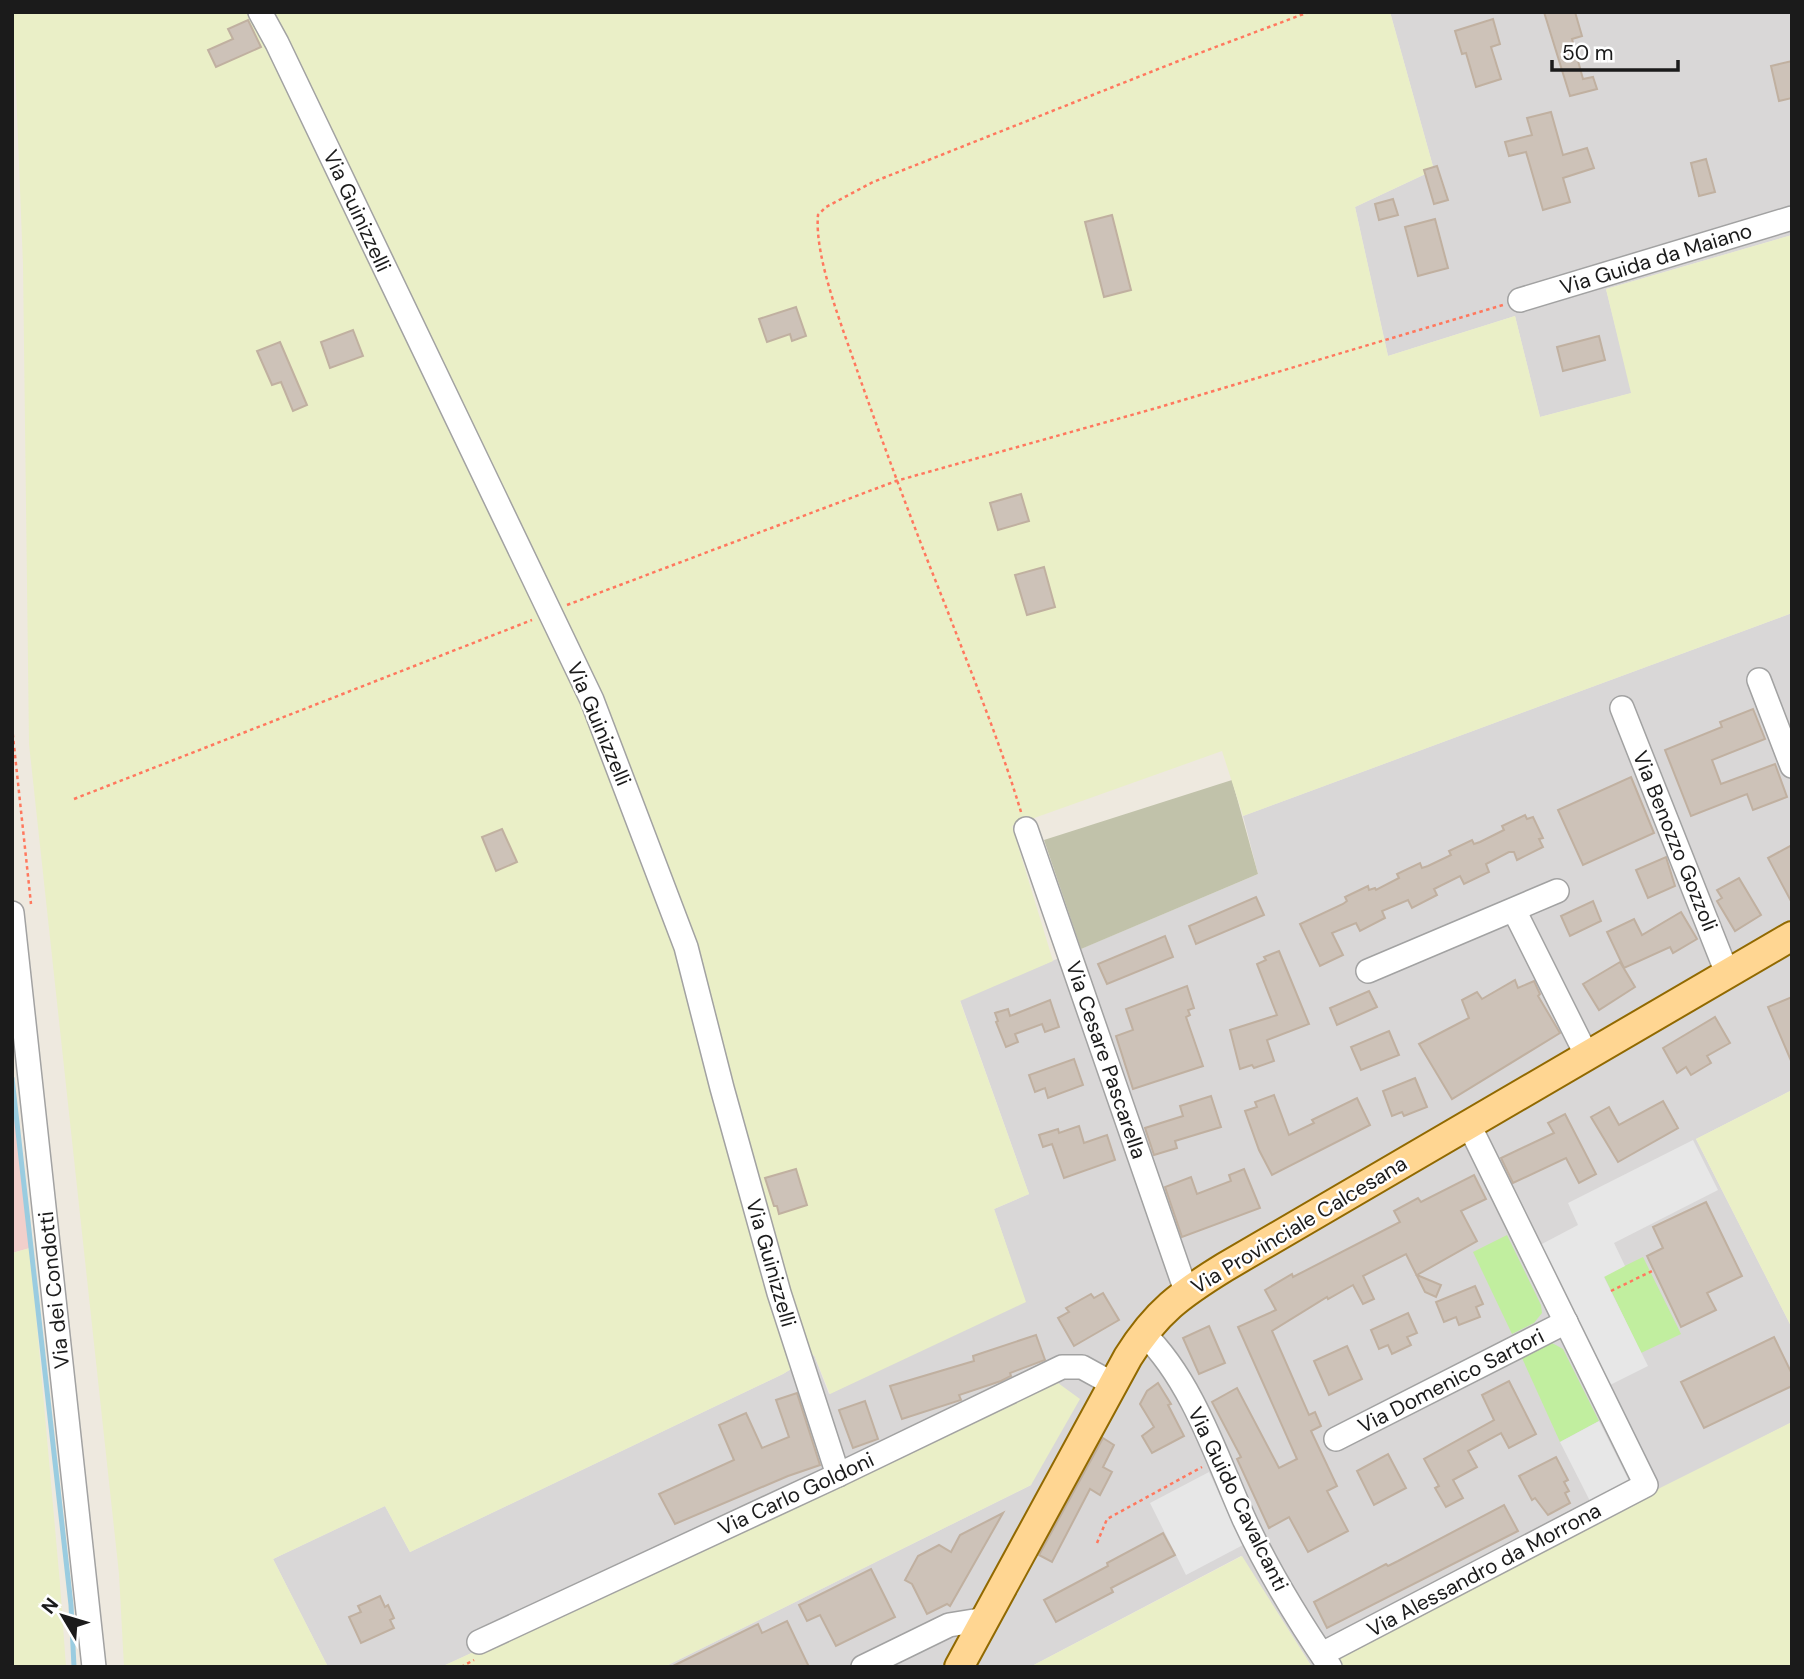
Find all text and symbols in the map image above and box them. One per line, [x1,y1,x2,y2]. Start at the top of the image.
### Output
scale bar [1552,28,1678,72]
text: 50 m [1562,39,1613,67]
street label: Via Guinizzelli [316,145,398,277]
street label: Via Guida da Maiano [1557,216,1755,302]
street label: Via Guinizzelli [560,658,638,790]
street label: Via Benozzo Gozzoli [1626,747,1724,935]
street label: Via Cesare Pascarella [1059,958,1153,1162]
street label: Via Provinciale Calcesana [1186,1149,1412,1301]
street label: Via Guinizzelli [739,1196,803,1330]
street label: Via dei Condotti [32,1210,76,1370]
street label: Via Domenico Sartori [1353,1322,1549,1440]
street label: Via Guido Cavalcanti [1181,1402,1295,1596]
street label: Via Carlo Goldoni [714,1446,878,1542]
street label: Via Alessandro da Morrona [1362,1496,1606,1644]
north arrow [28,1581,98,1651]
text: N [36,1593,64,1619]

